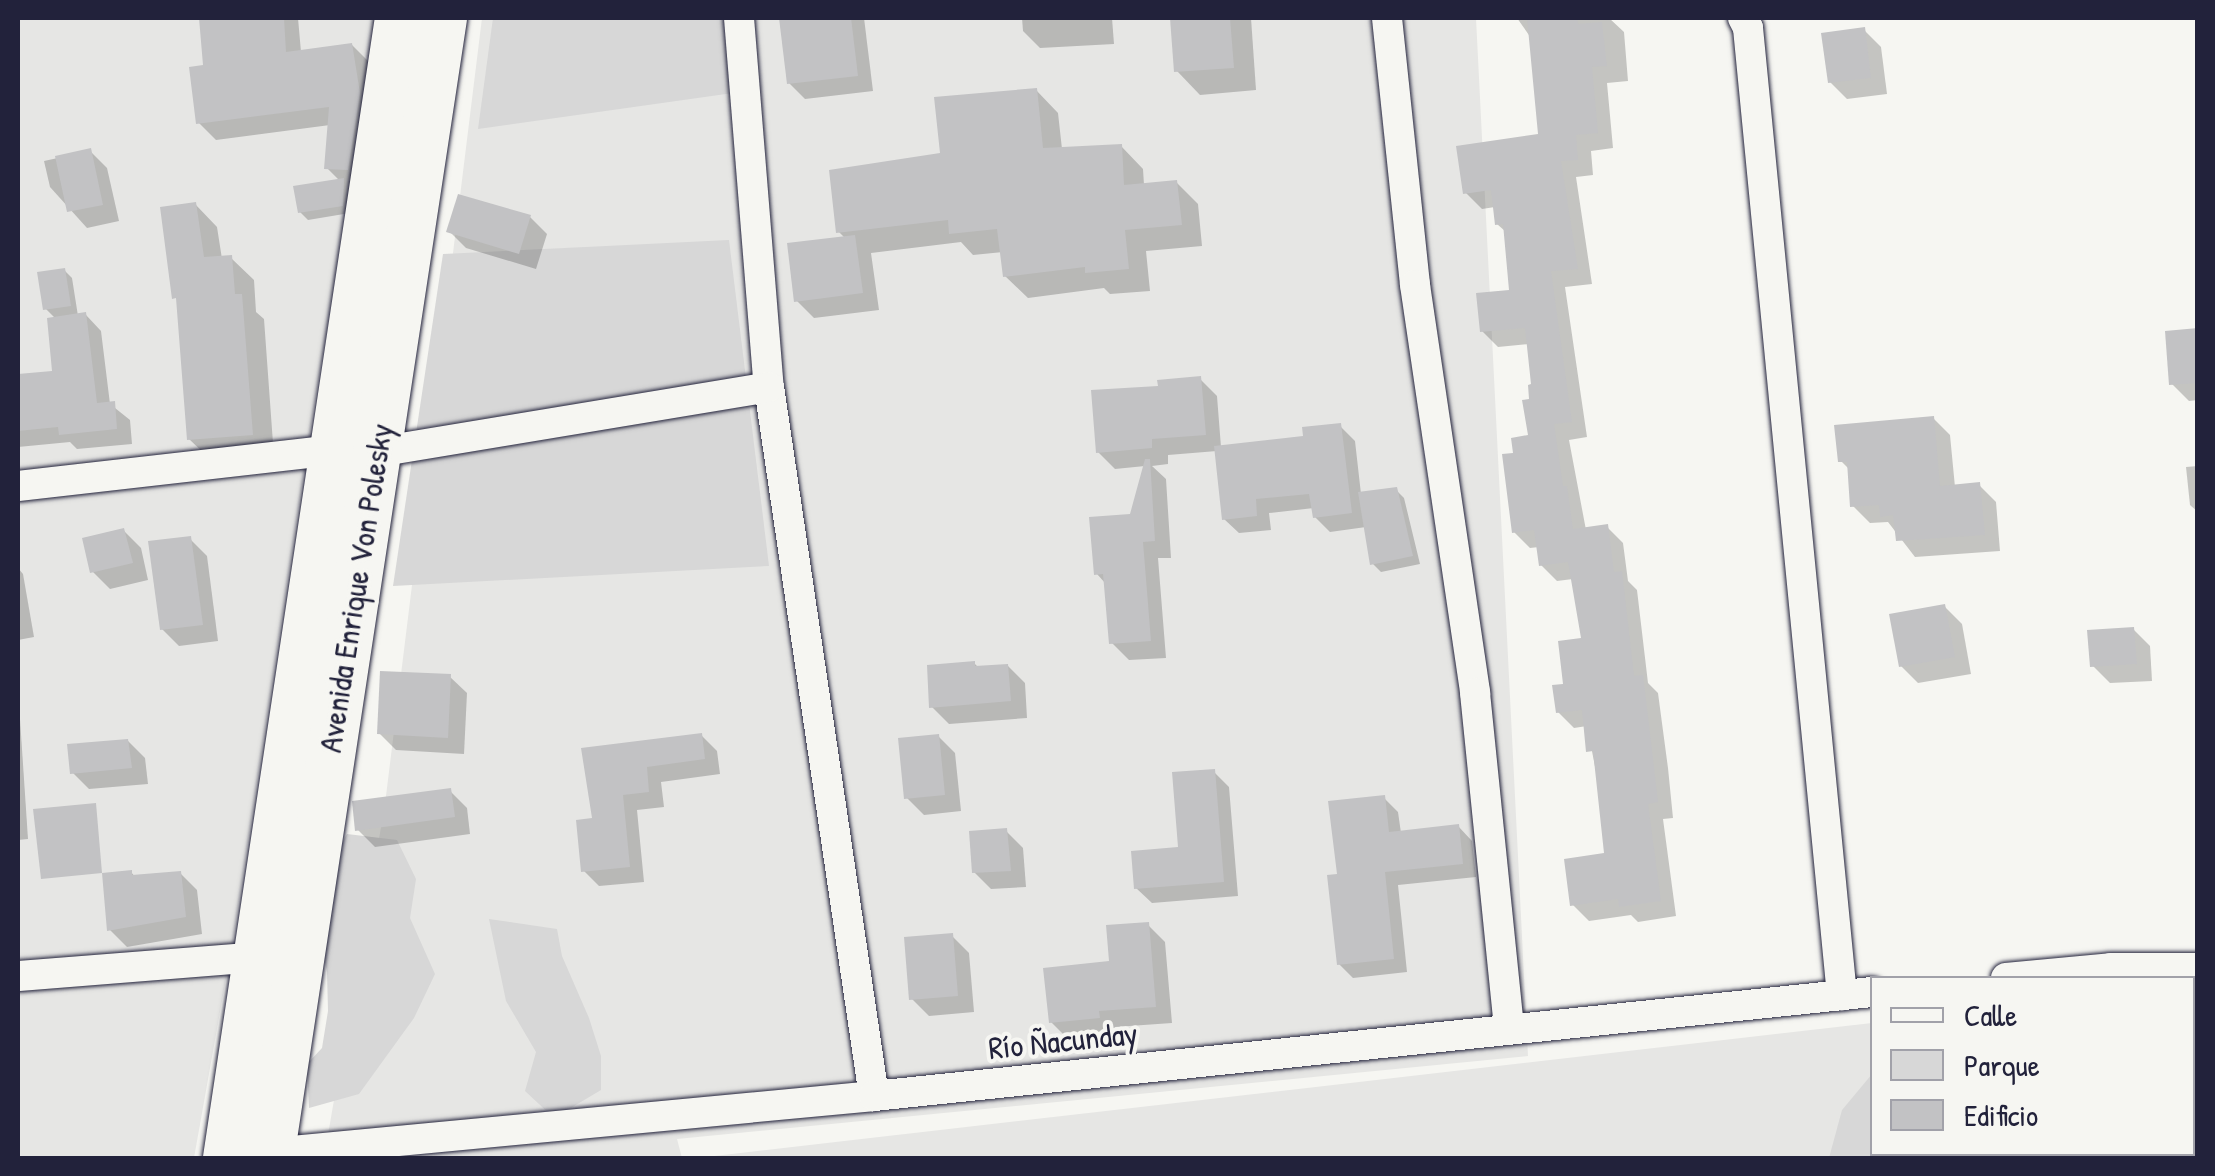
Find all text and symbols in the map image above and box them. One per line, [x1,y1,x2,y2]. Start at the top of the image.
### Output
street label: Avenida Enrique Von Polesky [311,421,401,755]
legend [1870,976,2195,1156]
text: Calle [1964,995,2017,1035]
street label: Río Ñacunday [987,1014,1139,1068]
text: Parque [1964,1045,2040,1085]
text: Edificio [1964,1095,2038,1135]

